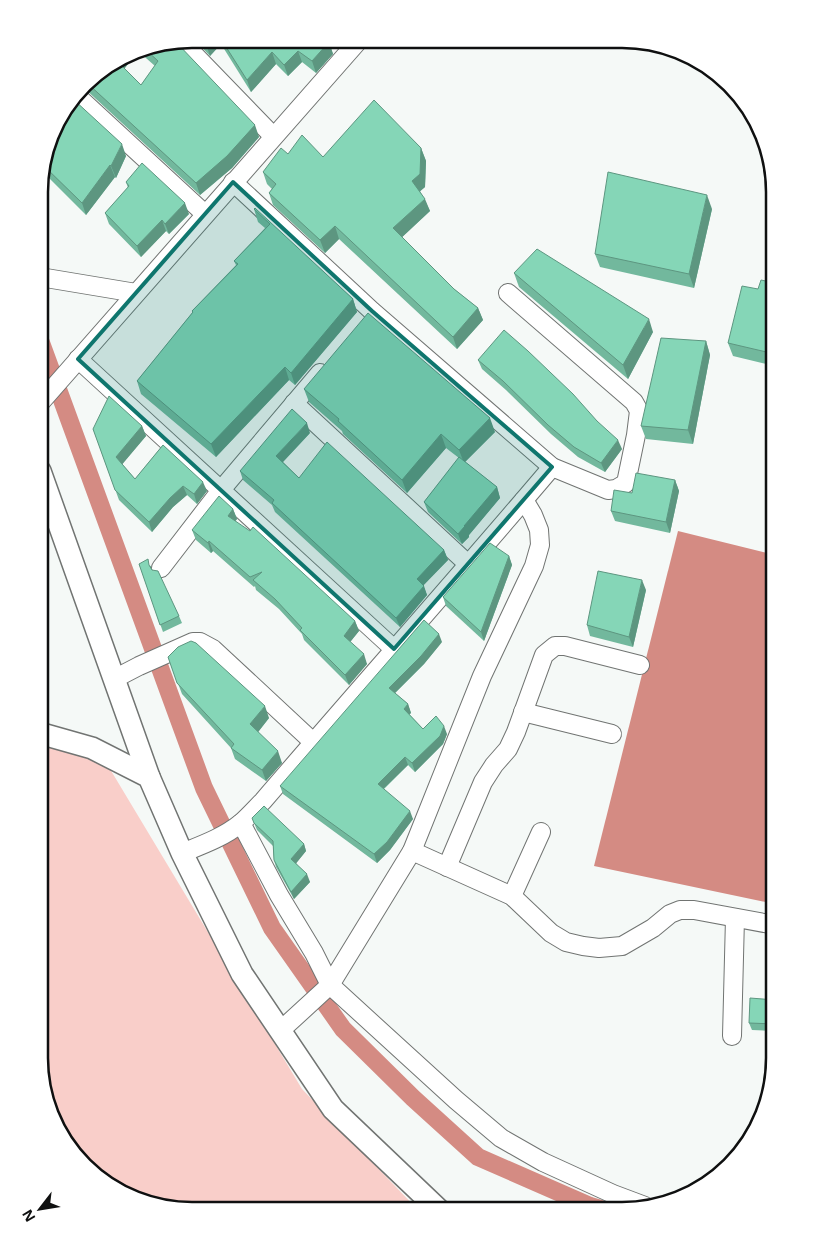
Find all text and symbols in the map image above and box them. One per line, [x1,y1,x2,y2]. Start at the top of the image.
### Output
north arrow [15,1184,65,1234]
text: N [17,1206,40,1226]

